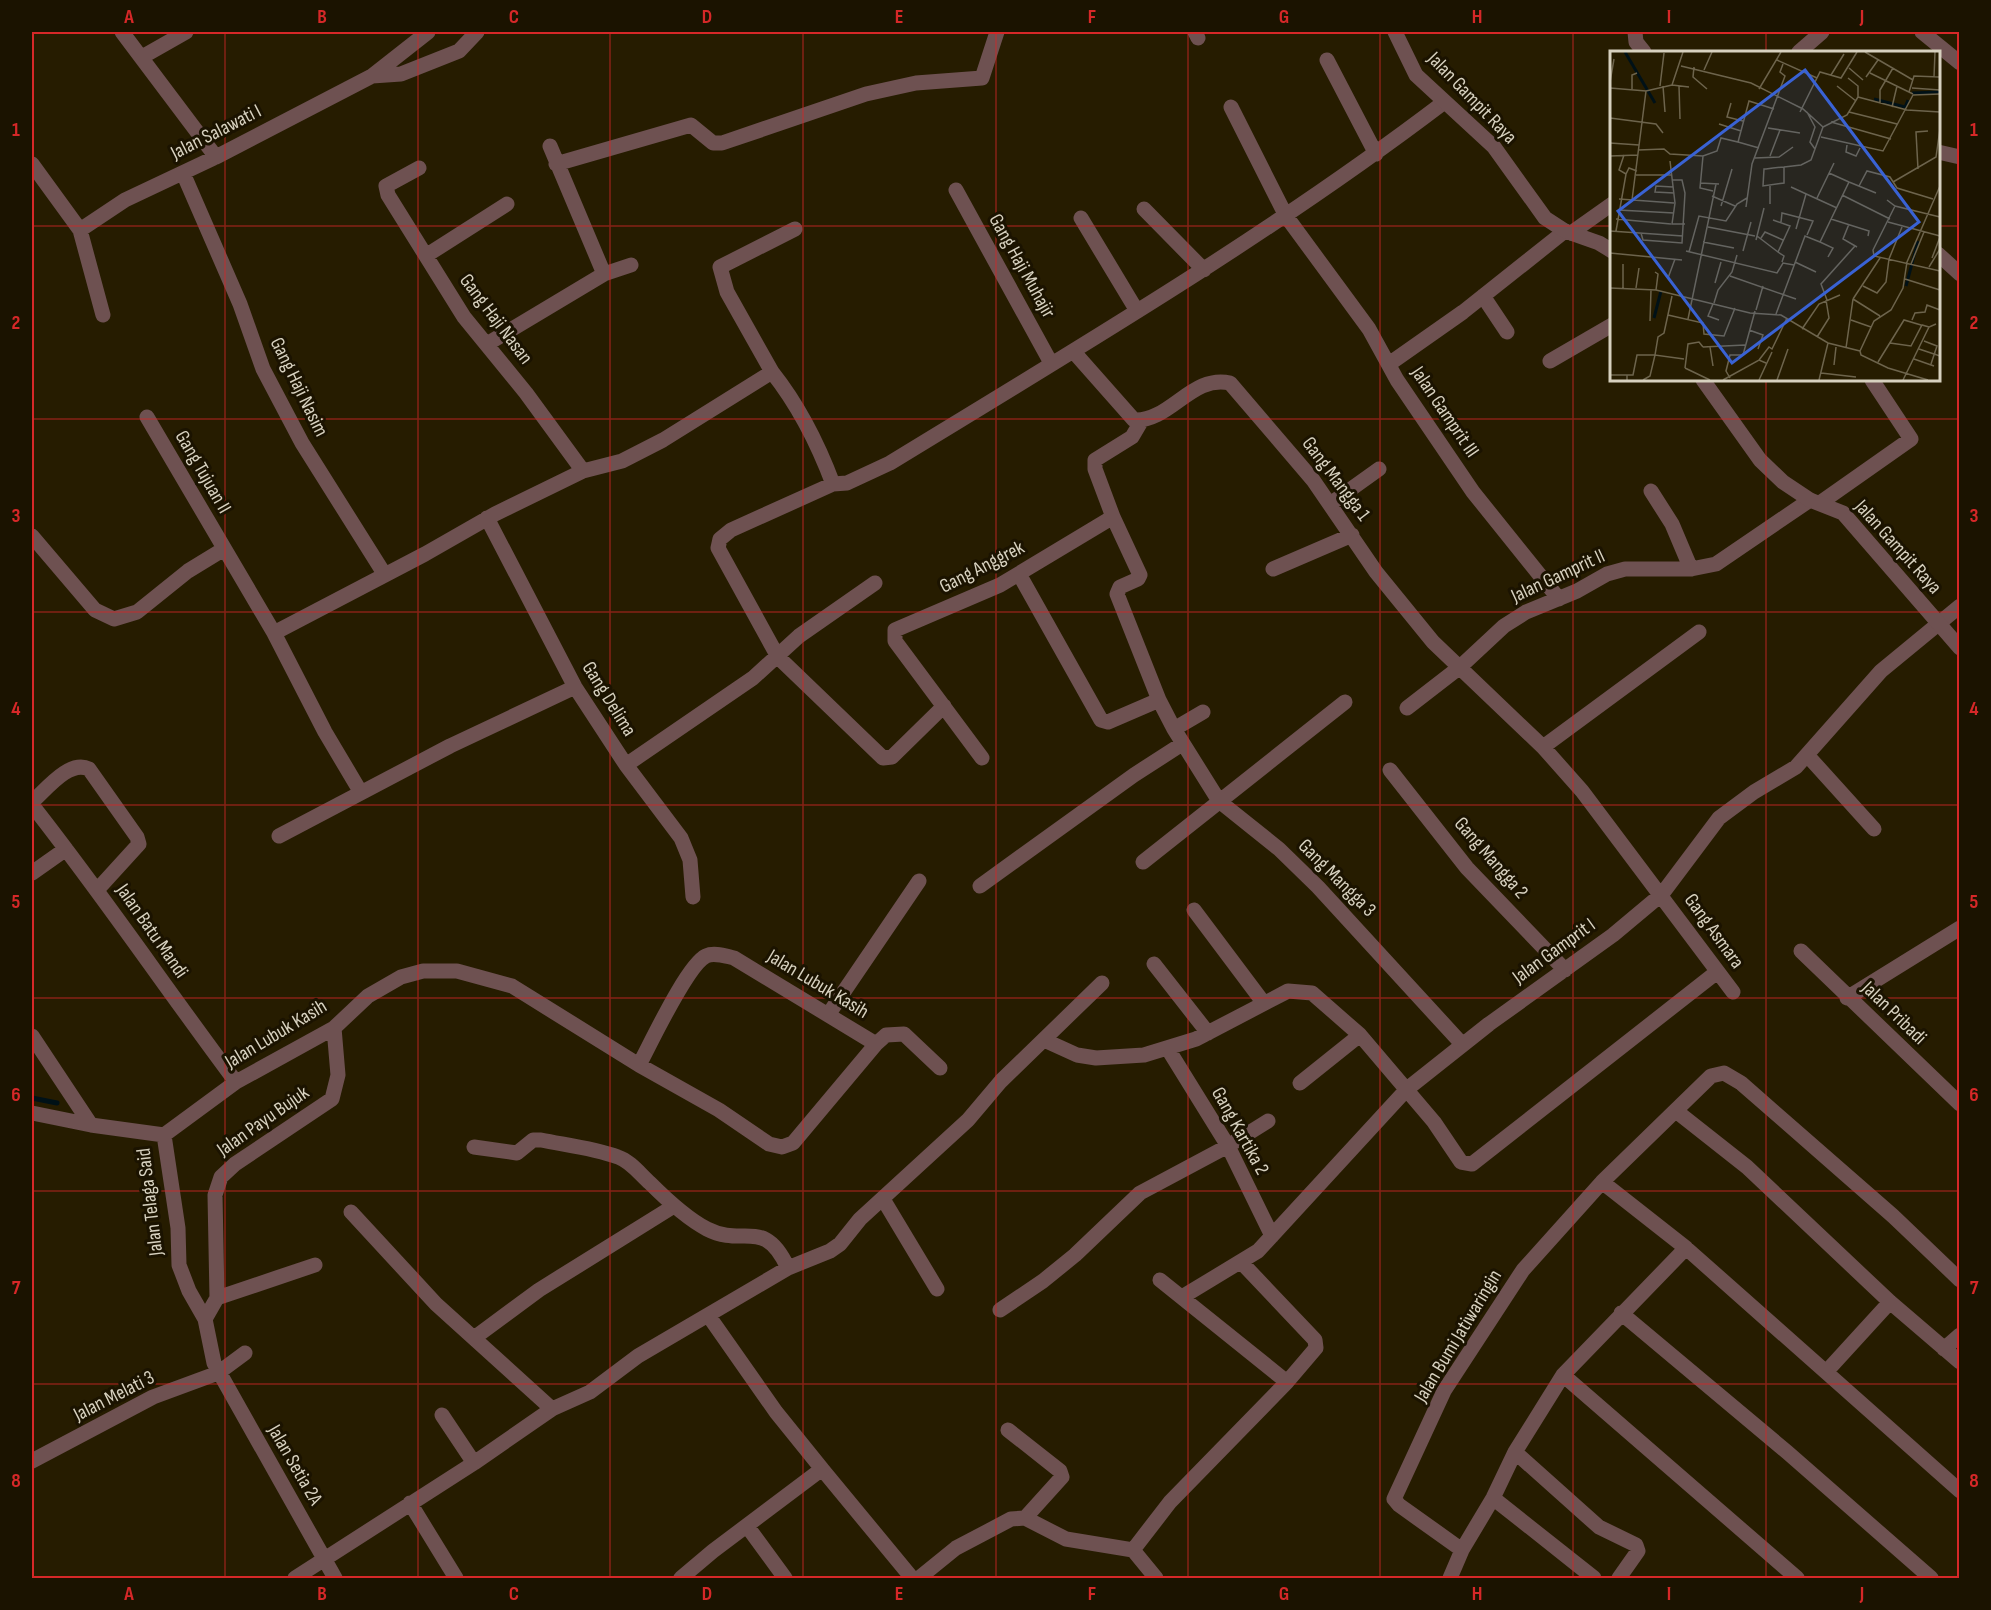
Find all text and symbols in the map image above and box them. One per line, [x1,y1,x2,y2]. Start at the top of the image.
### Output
text: A [123,5,134,29]
text: B [317,5,327,29]
text: C [509,5,519,29]
text: D [702,5,712,29]
text: E [895,5,903,29]
text: F [1088,5,1096,29]
text: G [1279,5,1289,29]
text: H [1472,5,1482,29]
text: I [1667,5,1671,29]
text: J [1859,5,1864,29]
street label: Jalan Gampit Raya [1422,46,1522,149]
inset map [1610,51,1940,381]
street label: Jalan Salawati I [166,99,265,165]
text: 1 [12,118,20,142]
text: 1 [1970,118,1978,142]
street label: Gang Haji Muhajir [984,210,1061,322]
street label: Gang Haji Nasan [454,269,538,369]
text: 2 [12,311,20,335]
text: 2 [1970,311,1978,335]
street label: Gang Haji Nasim [265,334,333,440]
street label: Jalan Gamprit III [1405,361,1484,462]
street label: Gang Tujuan II [170,426,236,518]
street label: Gang Mangga 1 [1297,432,1375,526]
street label: Jalan Gampit Raya [1849,494,1947,599]
text: 3 [12,504,21,528]
text: 3 [1970,504,1979,528]
street label: Gang Anggrek [936,535,1029,599]
street label: Jalan Gamprit II [1506,544,1609,609]
street label: Gang Delima [577,657,641,741]
text: 4 [11,697,21,721]
text: 4 [1969,697,1979,721]
street label: Gang Mangga 2 [1449,812,1533,904]
street label: Gang Mangga 3 [1293,834,1381,922]
street label: Jalan Batu Mandi [110,878,193,983]
street label: Gang Asmara [1679,889,1749,973]
text: 5 [12,890,21,914]
text: 5 [1970,890,1979,914]
street label: Jalan Gamprit I [1507,913,1600,990]
street label: Jalan Lubuk Kasih [762,944,873,1024]
street label: Jalan Pribadi [1856,976,1931,1050]
street label: Jalan Lubuk Kasih [220,994,331,1074]
street label: Jalan Payu Bujuk [212,1080,314,1162]
text: 6 [11,1083,21,1107]
street label: Gang Kartika 2 [1206,1083,1274,1179]
text: 6 [1969,1083,1979,1107]
street label: Jalan Telaga Said [131,1147,169,1258]
street label: Jalan Bumi Jatiwaringin [1408,1265,1507,1408]
text: 7 [12,1276,21,1300]
text: 7 [1970,1276,1979,1300]
street label: Jalan Melati 3 [69,1365,159,1427]
street label: Jalan Setia 2A [262,1420,328,1510]
text: 8 [11,1469,21,1493]
text: 8 [1969,1469,1979,1493]
text: A [123,1582,134,1606]
text: B [317,1582,327,1606]
text: C [509,1582,519,1606]
text: D [702,1582,712,1606]
text: E [895,1582,903,1606]
text: F [1088,1582,1096,1606]
text: G [1279,1582,1289,1606]
text: H [1472,1582,1482,1606]
text: I [1667,1582,1671,1606]
text: J [1859,1582,1864,1606]

